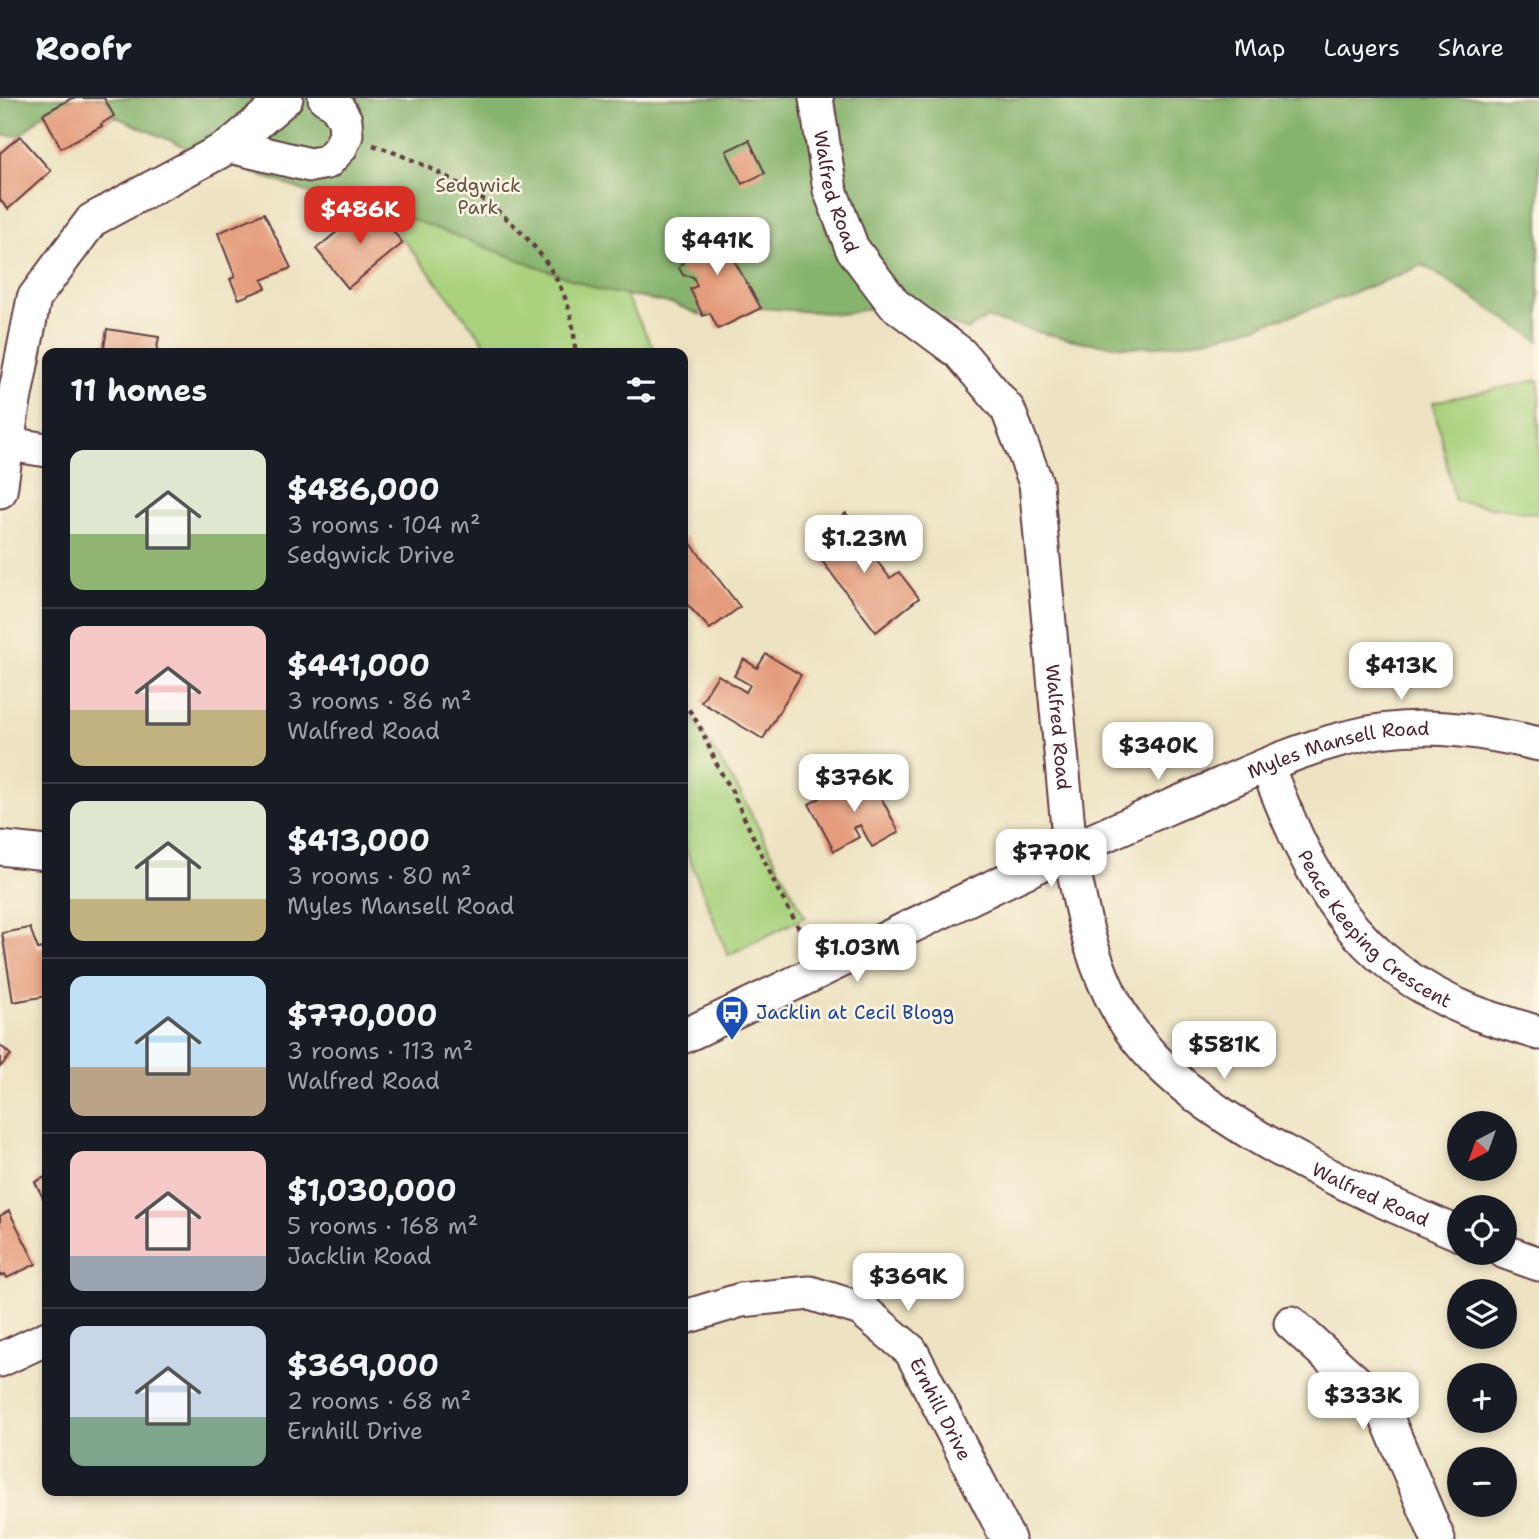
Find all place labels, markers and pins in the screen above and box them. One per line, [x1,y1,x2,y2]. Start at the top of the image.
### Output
pin: $486K [311,186,409,246]
pin: $441K [668,218,766,277]
pin: $1.23M [807,516,921,575]
pin: $413K [1352,642,1450,702]
pin: $340K [1109,722,1207,782]
pin: $376K [805,754,903,814]
pin: $770K [1002,830,1100,889]
pin: $1.03M [800,924,914,984]
bus stop icon: Jacklin at Cecil Blogg [713,993,751,1042]
place label: Jacklin at Cecil Blogg [756,1000,954,1025]
pin: $581K [1175,1021,1273,1081]
pin: $369K [859,1254,957,1313]
pin: $333K [1314,1372,1412,1432]

